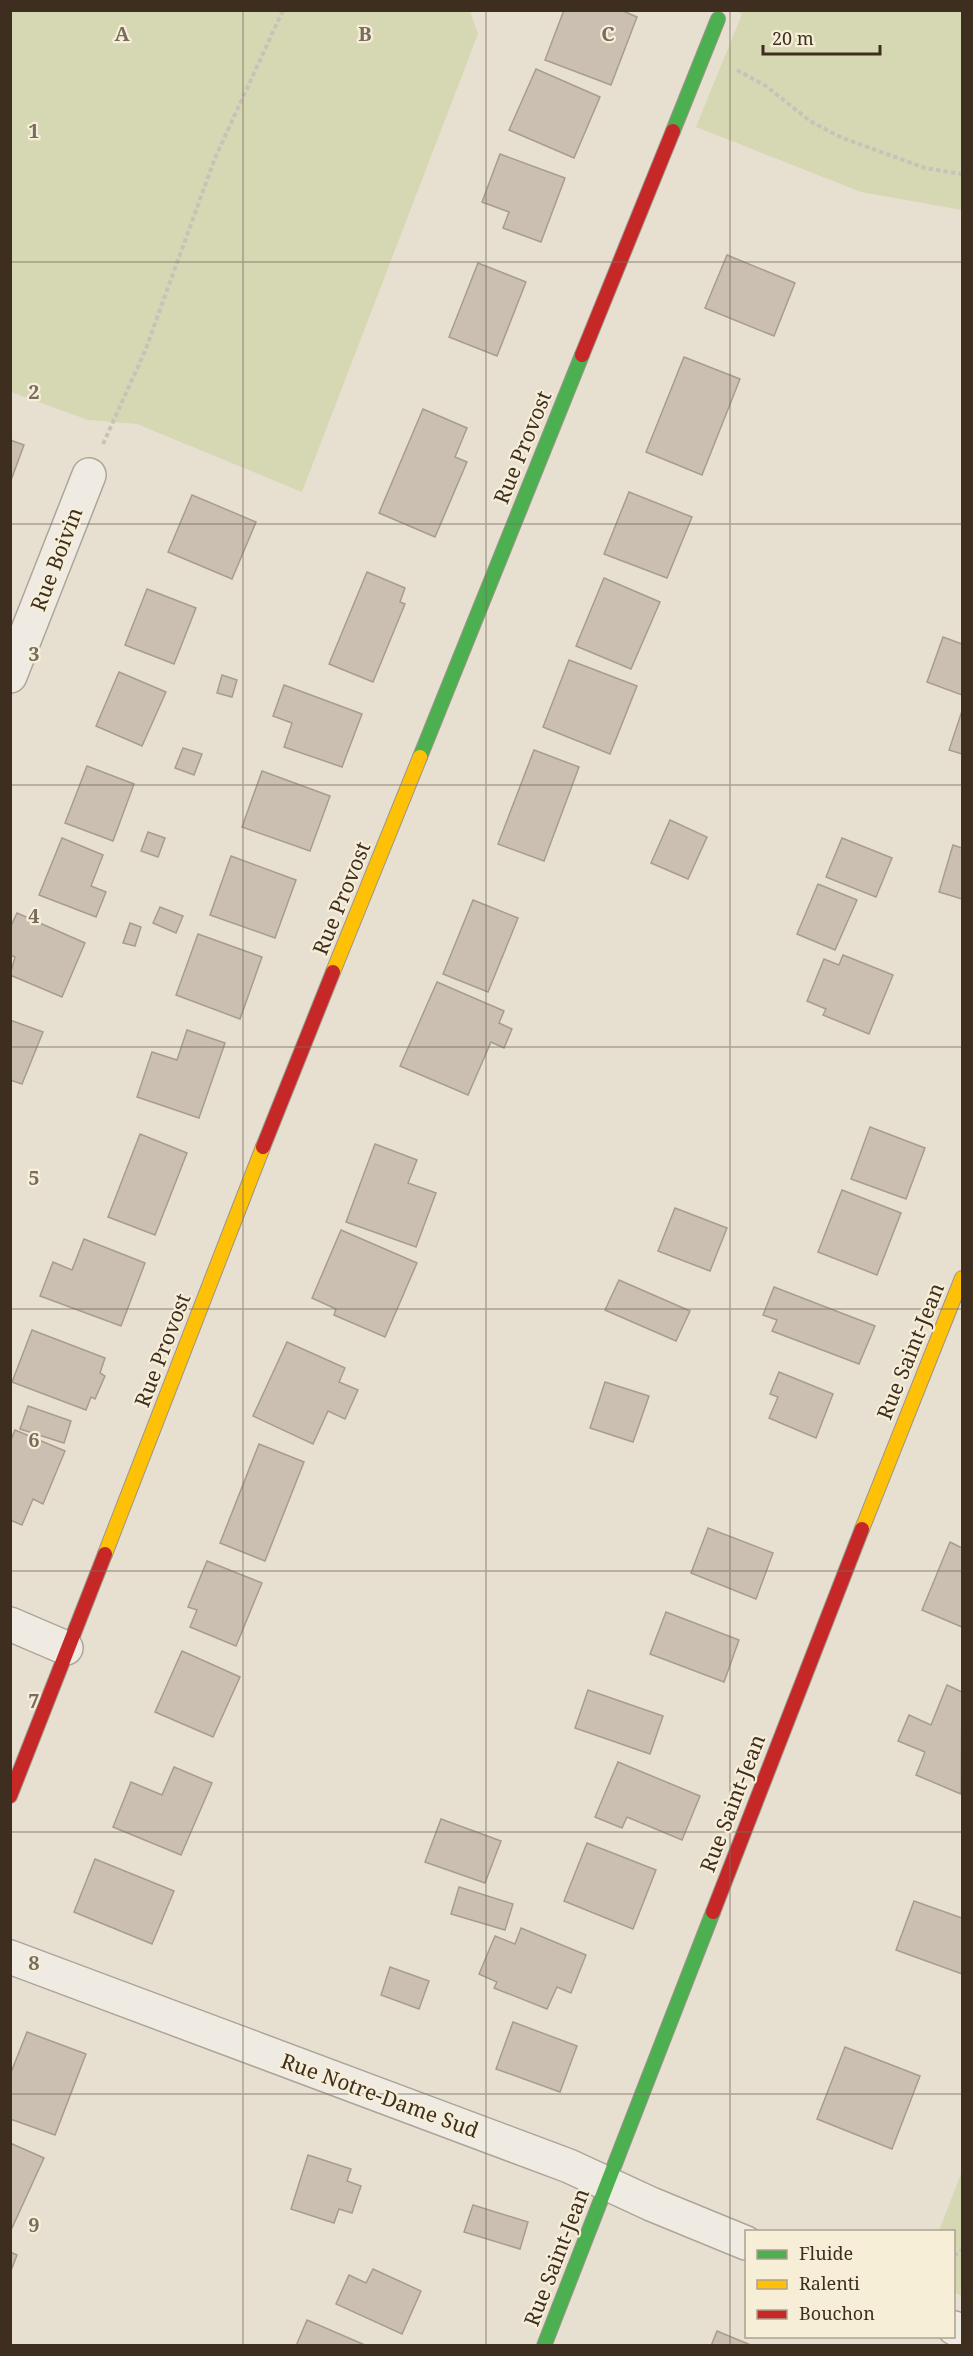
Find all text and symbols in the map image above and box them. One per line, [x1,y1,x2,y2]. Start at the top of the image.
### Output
scale bar [763,18,880,56]
text: A [114,20,130,47]
text: B [358,20,372,47]
text: C [601,20,615,47]
text: 20 m [772,26,814,50]
text: 1 [28,117,40,144]
text: 2 [28,378,40,405]
street label: Rue Provost [487,386,557,508]
street label: Rue Boivin [23,503,89,615]
text: 3 [28,640,40,667]
street label: Rue Provost [306,837,376,959]
text: 4 [28,902,40,929]
text: 5 [28,1164,40,1191]
street label: Rue Saint-Jean [870,1278,950,1424]
street label: Rue Provost [127,1289,197,1411]
text: 6 [28,1426,40,1453]
text: 7 [28,1687,40,1714]
street label: Rue Saint-Jean [693,1730,771,1876]
text: 8 [28,1949,40,1976]
street label: Rue Notre-Dame Sud [277,2046,483,2144]
street label: Rue Saint-Jean [517,2184,595,2330]
text: 9 [28,2211,40,2238]
legend [745,2230,955,2338]
text: Fluide [799,2241,853,2265]
text: Ralenti [799,2271,860,2295]
text: Bouchon [799,2301,875,2325]

